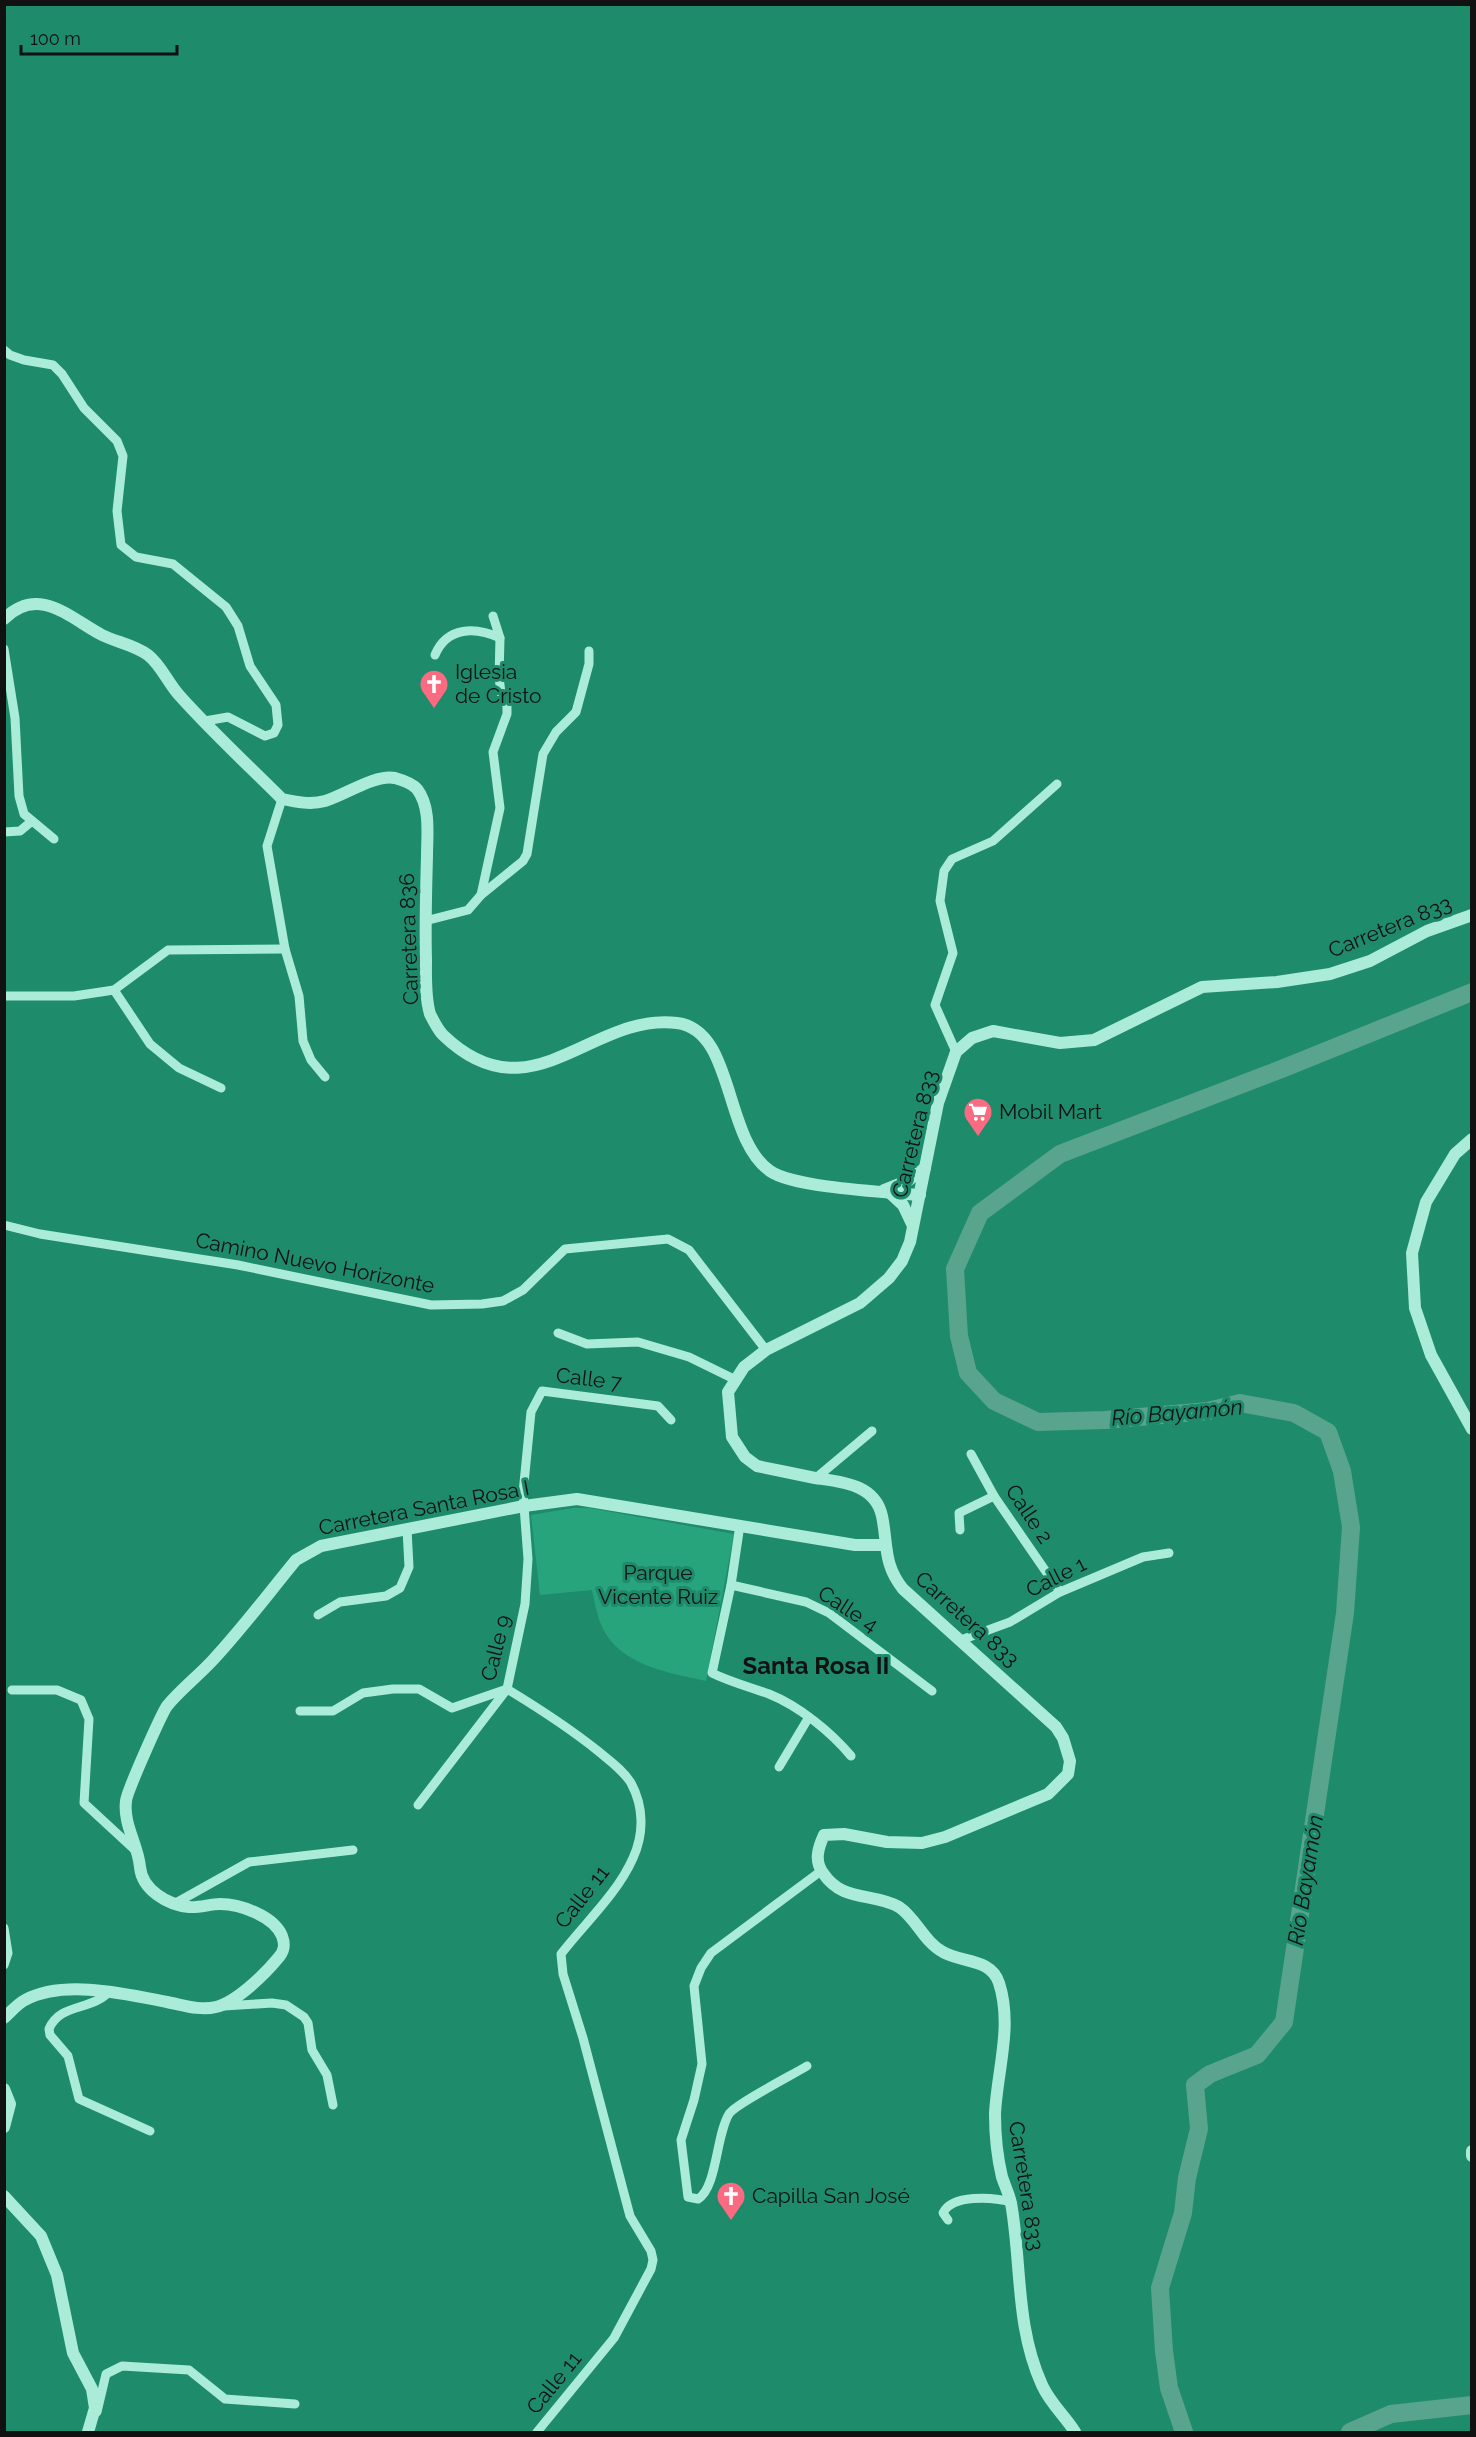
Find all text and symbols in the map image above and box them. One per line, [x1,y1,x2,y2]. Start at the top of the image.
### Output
scale bar [21,18,177,56]
text: 100 m [30,28,81,49]
place label: Iglesia de Cristo [455,659,542,708]
church icon: Iglesia de Cristo [418,668,450,710]
street label: Carretera 836 [394,873,423,1005]
street label: Carretera 833 [1325,890,1455,963]
street label: Carretera 833 [887,1067,942,1200]
supermarket icon: Mobil Mart [962,1096,994,1138]
place label: Mobil Mart [999,1099,1102,1124]
street label: Camino Nuevo Horizonte [193,1227,437,1298]
street label: Calle 7 [555,1362,624,1395]
water label: Río Bayamón [1110,1393,1244,1431]
street label: Carretera Santa Rosa I [317,1475,531,1540]
street label: Calle 2 [1001,1479,1058,1548]
street label: Calle 1 [1022,1551,1090,1602]
park label: Parque Vicente Ruiz [598,1560,718,1609]
street label: Carretera 833 [910,1566,1024,1672]
street label: Calle 4 [814,1580,883,1637]
street label: Calle 9 [475,1612,516,1684]
district label: Santa Rosa II [743,1651,889,1680]
water label: Río Bayamón [1282,1813,1328,1947]
street label: Calle 11 [549,1860,614,1933]
street label: Carretera 833 [1004,2119,1049,2252]
church icon: Capilla San José [715,2180,747,2222]
place label: Capilla San José [752,2183,910,2208]
street label: Calle 11 [521,2346,586,2419]

